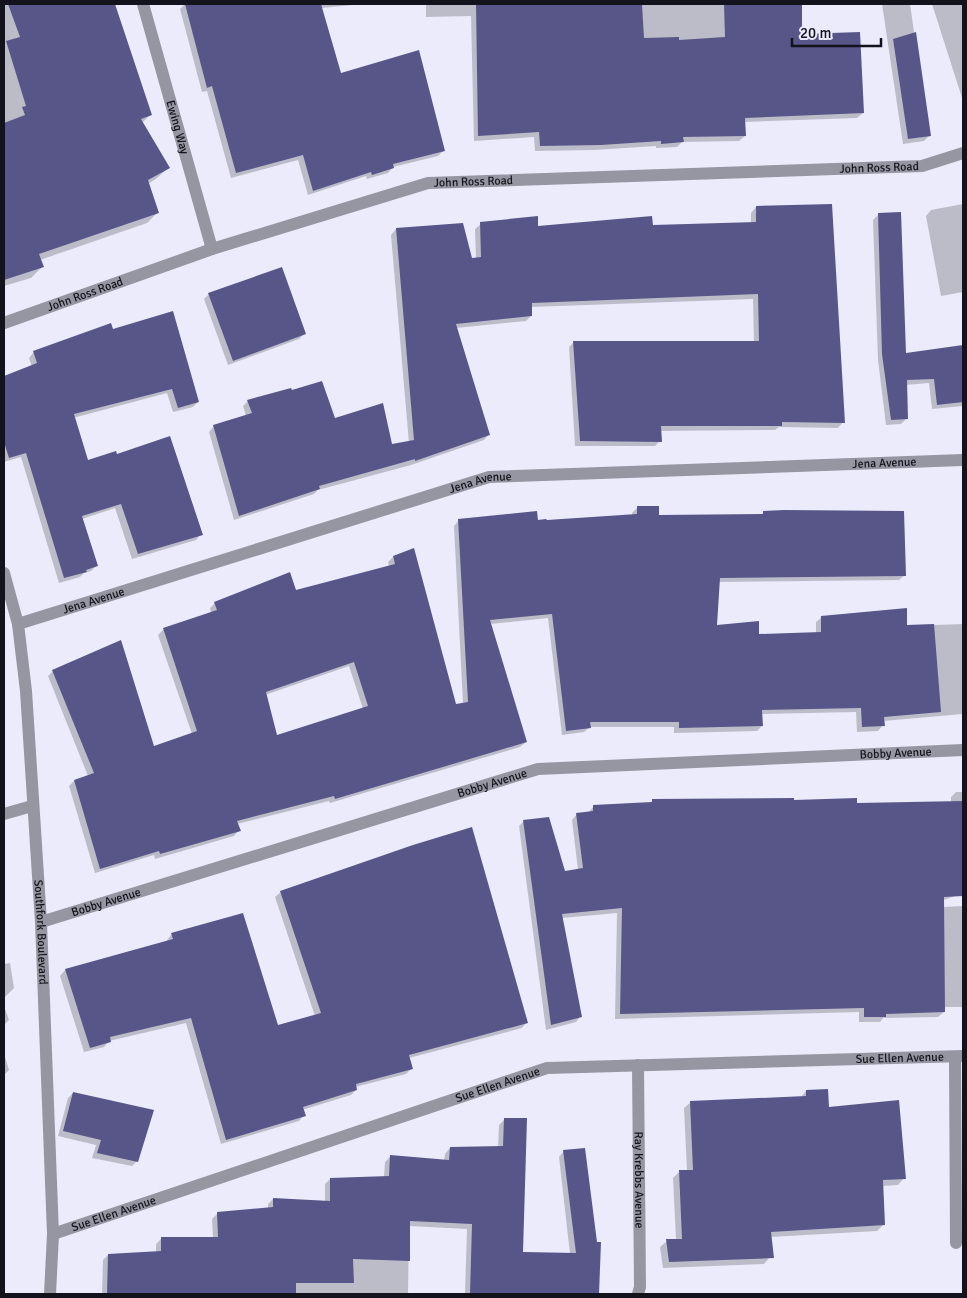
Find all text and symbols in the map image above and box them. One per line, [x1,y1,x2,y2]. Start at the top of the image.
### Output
scale bar [792,15,881,47]
text: 20 m [800,24,831,42]
street label: Ewing Way [162,99,192,156]
street label: John Ross Road [839,159,919,177]
street label: John Ross Road [433,173,513,191]
street label: John Ross Road [45,274,125,315]
street label: Jena Avenue [852,455,917,472]
street label: Jena Avenue [447,469,512,497]
street label: Jena Avenue [61,584,126,618]
street label: Bobby Avenue [859,744,932,763]
street label: Bobby Avenue [456,766,529,801]
street label: Southfork Boulevard [30,879,50,985]
street label: Bobby Avenue [70,885,143,920]
street label: Sue Ellen Avenue [855,1050,944,1067]
street label: Sue Ellen Avenue [454,1064,542,1106]
street label: Ray Krebbs Avenue [631,1131,646,1229]
street label: Sue Ellen Avenue [70,1193,158,1235]

